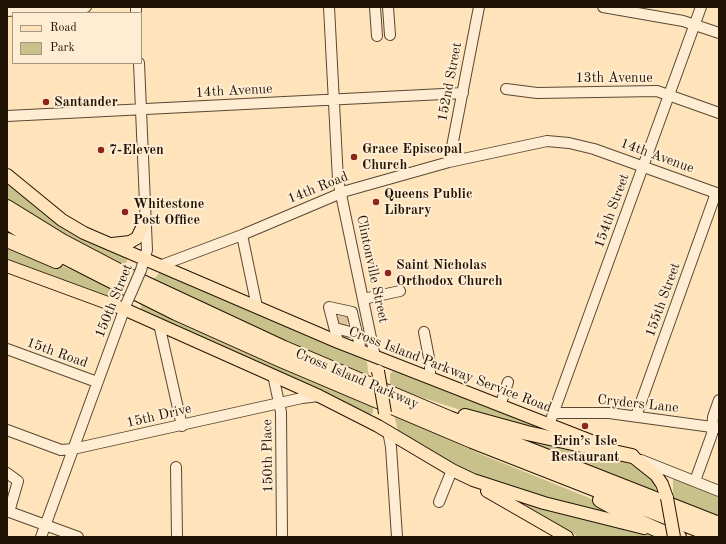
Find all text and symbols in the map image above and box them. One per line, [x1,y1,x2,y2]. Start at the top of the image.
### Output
legend [12,12,142,64]
text: Road [50,22,77,34]
street label: 152nd Street [434,41,466,123]
text: Park [50,42,75,54]
street label: 13th Avenue [575,70,653,86]
street label: 14th Avenue [195,81,273,101]
place label: Santander [54,94,118,110]
marker: Santander [41,97,51,107]
street label: 14th Avenue [618,135,696,177]
place label: Grace Episcopal Church [362,141,462,174]
place label: 7-Eleven [109,142,164,158]
marker: 7-Eleven [96,145,106,155]
marker: Grace Episcopal Church [349,152,359,162]
street label: 14th Road [285,168,351,208]
street label: 154th Street [591,172,633,250]
place label: Queens Public Library [384,186,473,218]
place label: Whitestone Post Office [133,196,204,228]
marker: Queens Public Library [371,197,381,207]
marker: Whitestone Post Office [120,207,130,217]
street label: Clintonville Street [352,213,392,325]
place label: Saint Nicholas Orthodox Church [396,257,503,290]
street label: 155th Street [642,261,684,339]
street label: 150th Street [92,262,136,340]
marker: Saint Nicholas Orthodox Church [383,268,393,278]
street label: Cross Island Parkway Service Road [346,323,554,417]
street label: 15th Road [24,334,90,372]
street label: Cross Island Parkway [293,345,421,413]
street label: Cryders Lane [597,391,679,417]
street label: 15th Drive [125,400,193,432]
street label: 150th Place [259,419,277,493]
marker: Erin’s Isle Restaurant [580,421,590,431]
place label: Erin’s Isle Restaurant [551,433,619,466]

